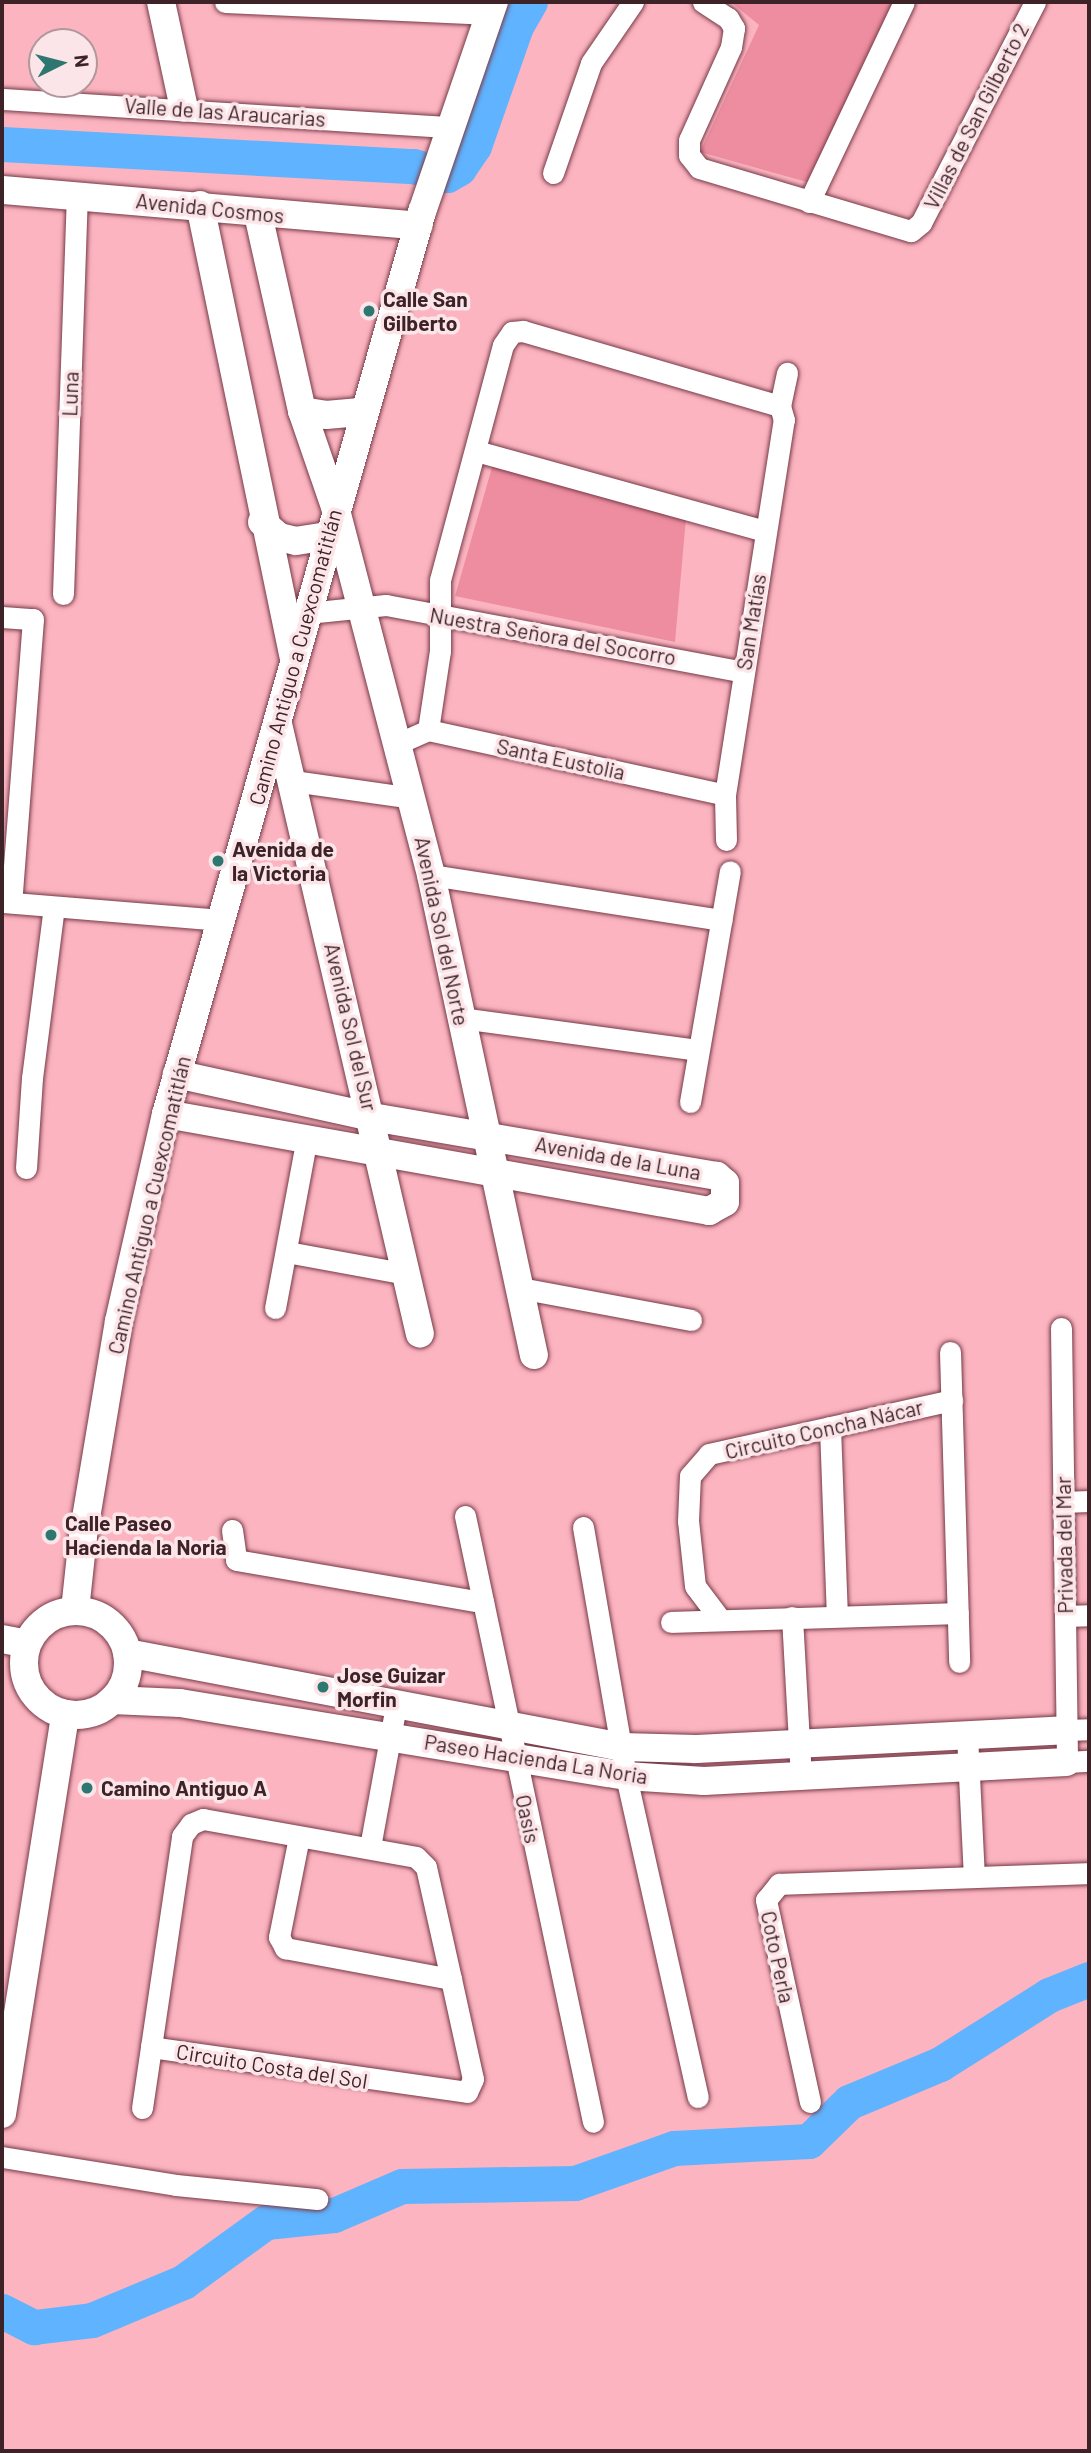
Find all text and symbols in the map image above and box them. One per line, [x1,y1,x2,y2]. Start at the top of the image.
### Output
street label: Villas de San Gilberto 2 [918,19,1034,213]
north arrow [28,28,98,98]
text: N [70,53,94,68]
street label: Valle de las Araucarias [124,92,326,132]
street label: Avenida Cosmos [135,188,285,228]
place label: Calle San Gilberto [383,286,468,336]
marker: Calle San Gilberto [361,303,377,319]
street label: Luna [57,371,83,417]
street label: Camino Antiguo a Cuexcomatitlán [243,506,347,808]
street label: San Matías [731,572,771,672]
street label: Nuestra Señora del Socorro [428,602,678,670]
street label: Santa Eustolia [495,733,627,785]
street label: Avenida Sol del Norte [410,834,474,1028]
place label: Avenida de la Victoria [232,836,334,886]
marker: Avenida de la Victoria [210,853,226,869]
street label: Avenida Sol del Sur [319,941,383,1113]
street label: Camino Antiguo a Cuexcomatitlán [102,1053,196,1357]
street label: Avenida de la Luna [533,1131,703,1185]
street label: Circuito Concha Nácar [722,1394,926,1464]
street label: Privada del Mar [1050,1476,1078,1614]
place label: Calle Paseo Hacienda la Noria [65,1510,227,1560]
marker: Calle Paseo Hacienda la Noria [43,1527,59,1543]
place label: Jose Guizar Morfin [337,1662,446,1712]
marker: Jose Guizar Morfin [315,1679,331,1695]
street label: Paseo Hacienda La Noria [423,1729,649,1789]
place label: Camino Antiguo A [101,1775,267,1801]
marker: Camino Antiguo A [79,1780,95,1796]
street label: Oasis [511,1792,545,1846]
street label: Coto Perla [756,1909,800,2005]
street label: Circuito Costa del Sol [175,2038,369,2094]

